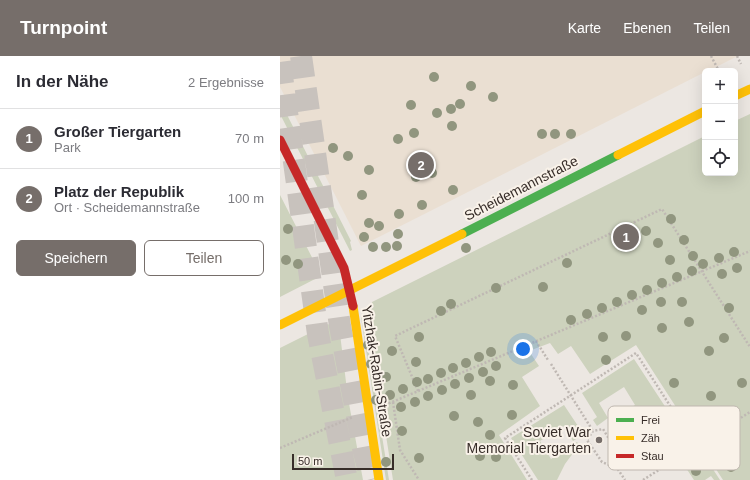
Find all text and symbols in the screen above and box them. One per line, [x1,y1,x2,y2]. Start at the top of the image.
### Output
text: Turnpoint [20,17,107,38]
text: Karte [568,20,601,36]
text: Ebenen [623,20,671,36]
text: Teilen [693,20,730,36]
map controls [702,68,738,176]
button: + [702,68,738,104]
text: In der Nähe [16,72,109,91]
text: 2 Ergebnisse [188,75,264,90]
button: − [702,104,738,140]
text: Großer Tiergarten [54,123,181,140]
text: 1 [25,131,33,146]
text: 70 m [235,131,264,146]
text: Park [54,140,81,155]
button: locate [702,140,738,176]
pin: 2 [408,150,434,180]
street label: Scheidemannstraße [462,152,581,224]
text: Platz der Republik [54,183,184,200]
text: 2 [25,191,33,206]
text: 100 m [228,191,264,206]
text: Ort · Scheidemannstraße [54,200,200,215]
pin: 1 [613,222,639,252]
button: Speichern [16,240,136,276]
button: Teilen [144,240,264,276]
street label: Yitzhak-Rabin-Straße [359,304,395,438]
your location [513,339,533,359]
legend [608,406,740,470]
text: Frei [641,414,660,426]
place label: Soviet War Memorial Tiergarten [467,424,591,456]
text: Zäh [641,432,660,444]
marker: Soviet War Memorial Tiergarten [594,435,604,445]
text: Stau [641,450,664,462]
scale bar [292,452,394,471]
text: 50 m [298,455,322,467]

